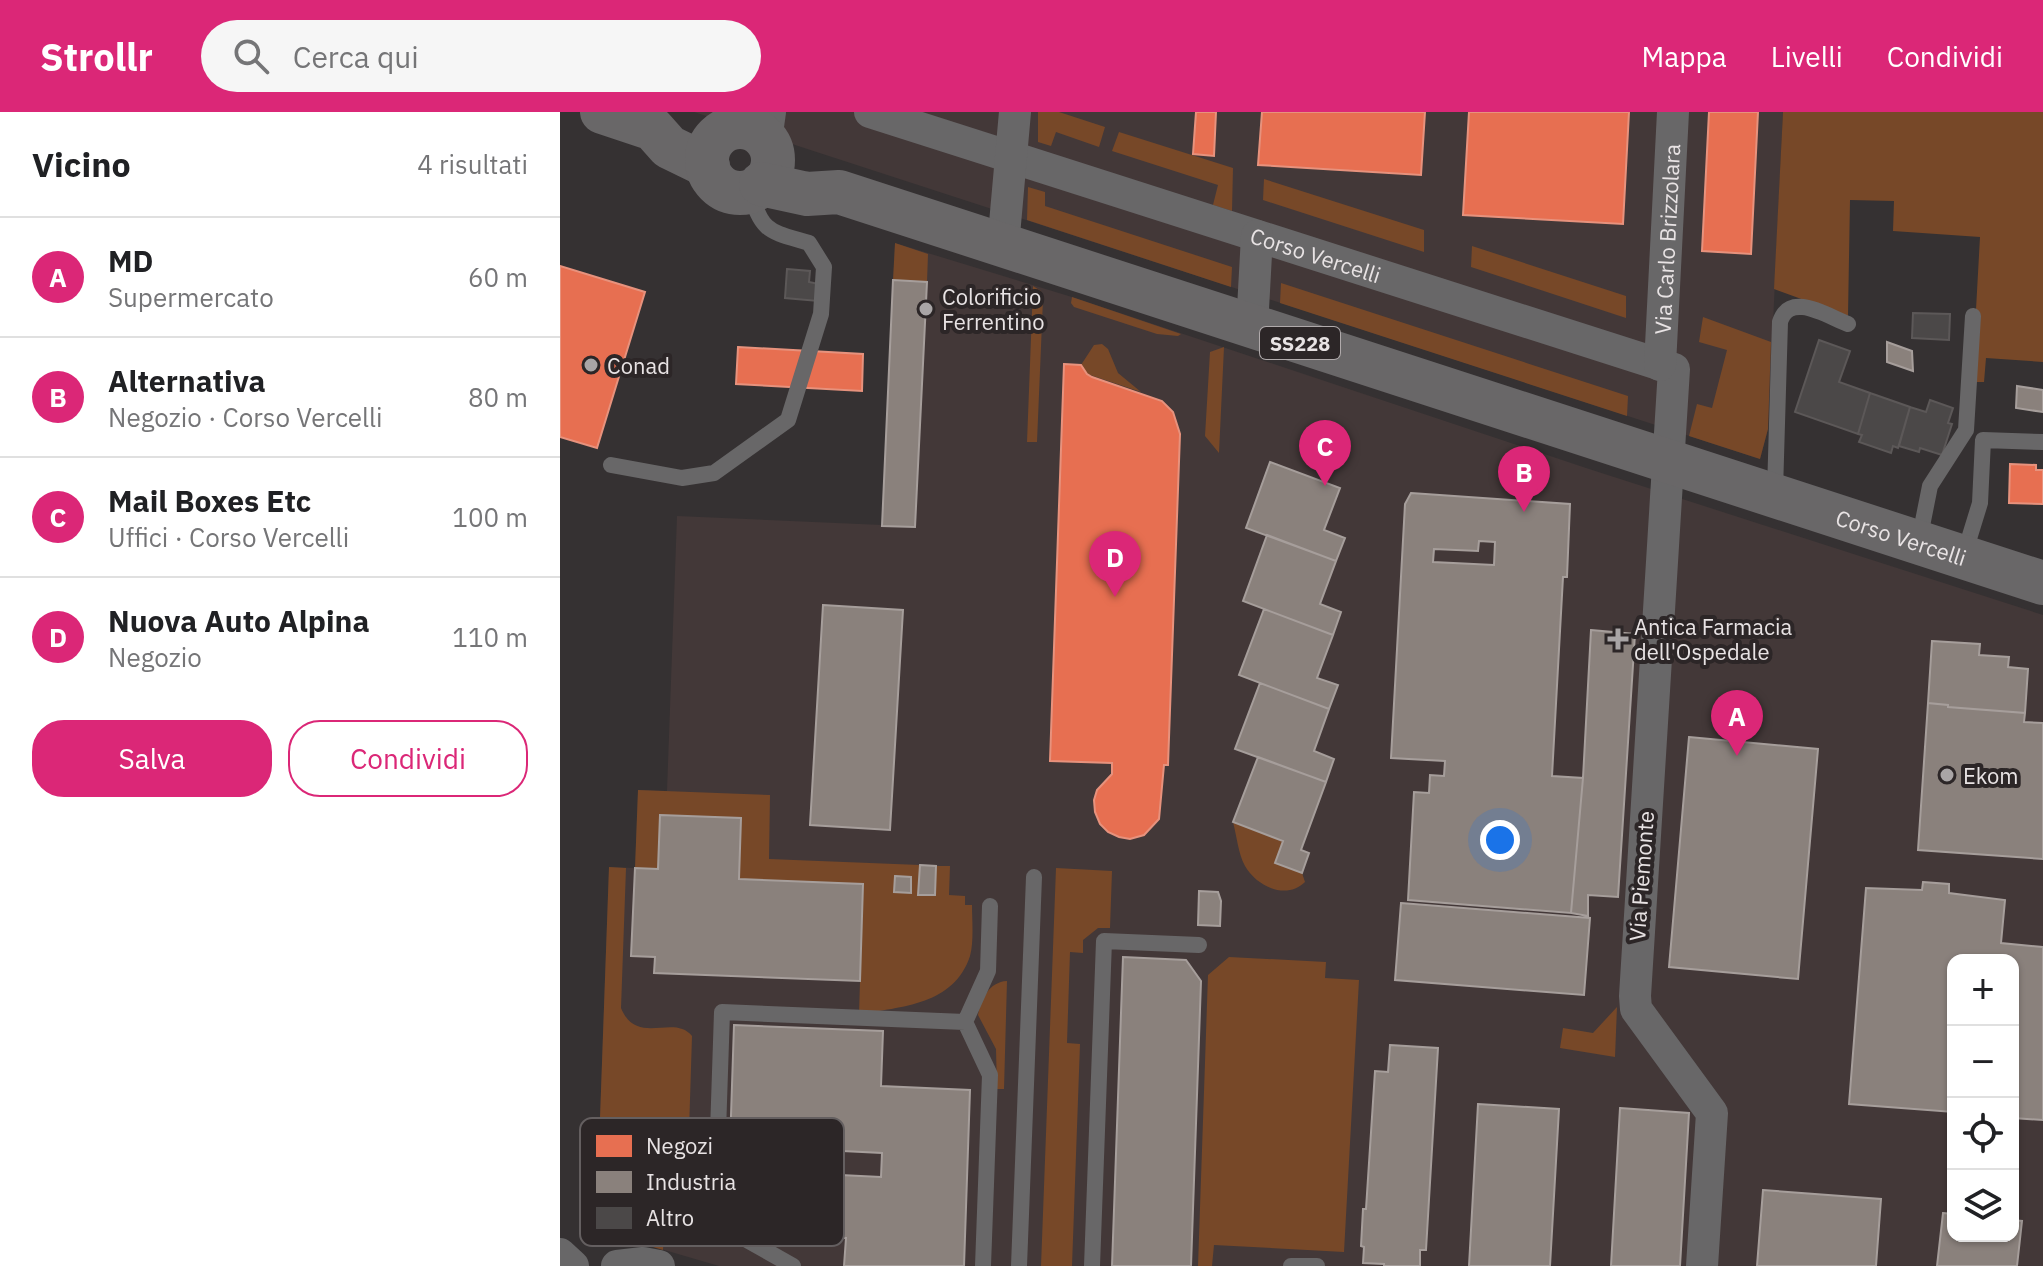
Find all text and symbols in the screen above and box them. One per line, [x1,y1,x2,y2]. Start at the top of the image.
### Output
search box [201,20,761,92]
text: Strollr [40,32,153,81]
icon: search [229,34,273,78]
text: Cerca qui [293,37,419,76]
text: Mappa [1642,38,1727,75]
text: Livelli [1771,38,1843,75]
text: Condividi [1887,38,2003,75]
text: Vicino [32,142,131,186]
street label: Via Carlo Brizzolara [1647,143,1686,335]
text: 4 risultati [417,147,528,181]
street label: Corso Vercelli [1247,220,1385,289]
text: MD [108,241,153,280]
text: A [49,260,67,294]
text: 60 m [468,260,528,294]
text: Supermercato [108,280,274,314]
place label: Colorificio Ferrentino [942,282,1044,336]
marker: Colorificio Ferrentino [917,300,935,318]
road number: SS228 [1260,327,1340,359]
place label: Conad [607,351,670,380]
marker: Conad [582,356,600,374]
text: Alternativa [108,361,266,400]
text: B [49,380,67,414]
text: 80 m [468,380,528,414]
text: Negozio · Corso Vercelli [108,400,383,434]
pin: C [1299,420,1351,486]
pin: B [1498,446,1550,512]
text: Mail Boxes Etc [108,481,311,520]
text: C [50,500,66,534]
text: 100 m [452,500,528,534]
street label: Corso Vercelli [1832,502,1970,572]
text: Uffici · Corso Vercelli [108,520,349,554]
pin: D [1089,531,1141,597]
text: Nuova Auto Alpina [108,601,370,640]
place label: Antica Farmacia dell'Ospedale [1634,612,1793,666]
text: D [49,620,67,654]
text: 110 m [452,620,528,654]
marker: Antica Farmacia dell'Ospedale [1609,630,1627,648]
text: Negozio [108,640,202,674]
pin: A [1711,690,1763,756]
button: Salva [32,720,272,797]
button: Condividi [288,720,528,797]
place label: Ekom [1963,761,2019,790]
marker: Ekom [1938,766,1956,784]
street label: Via Piemonte [1622,810,1660,942]
your location [1480,820,1520,860]
map controls [1947,954,2019,1242]
button: + [1947,954,2019,1026]
button: − [1947,1026,2019,1098]
button: locate [1947,1098,2019,1170]
legend [580,1118,844,1246]
text: Negozi [646,1131,713,1160]
text: Industria [646,1167,736,1196]
button: layers [1947,1170,2019,1242]
text: Altro [646,1203,694,1232]

